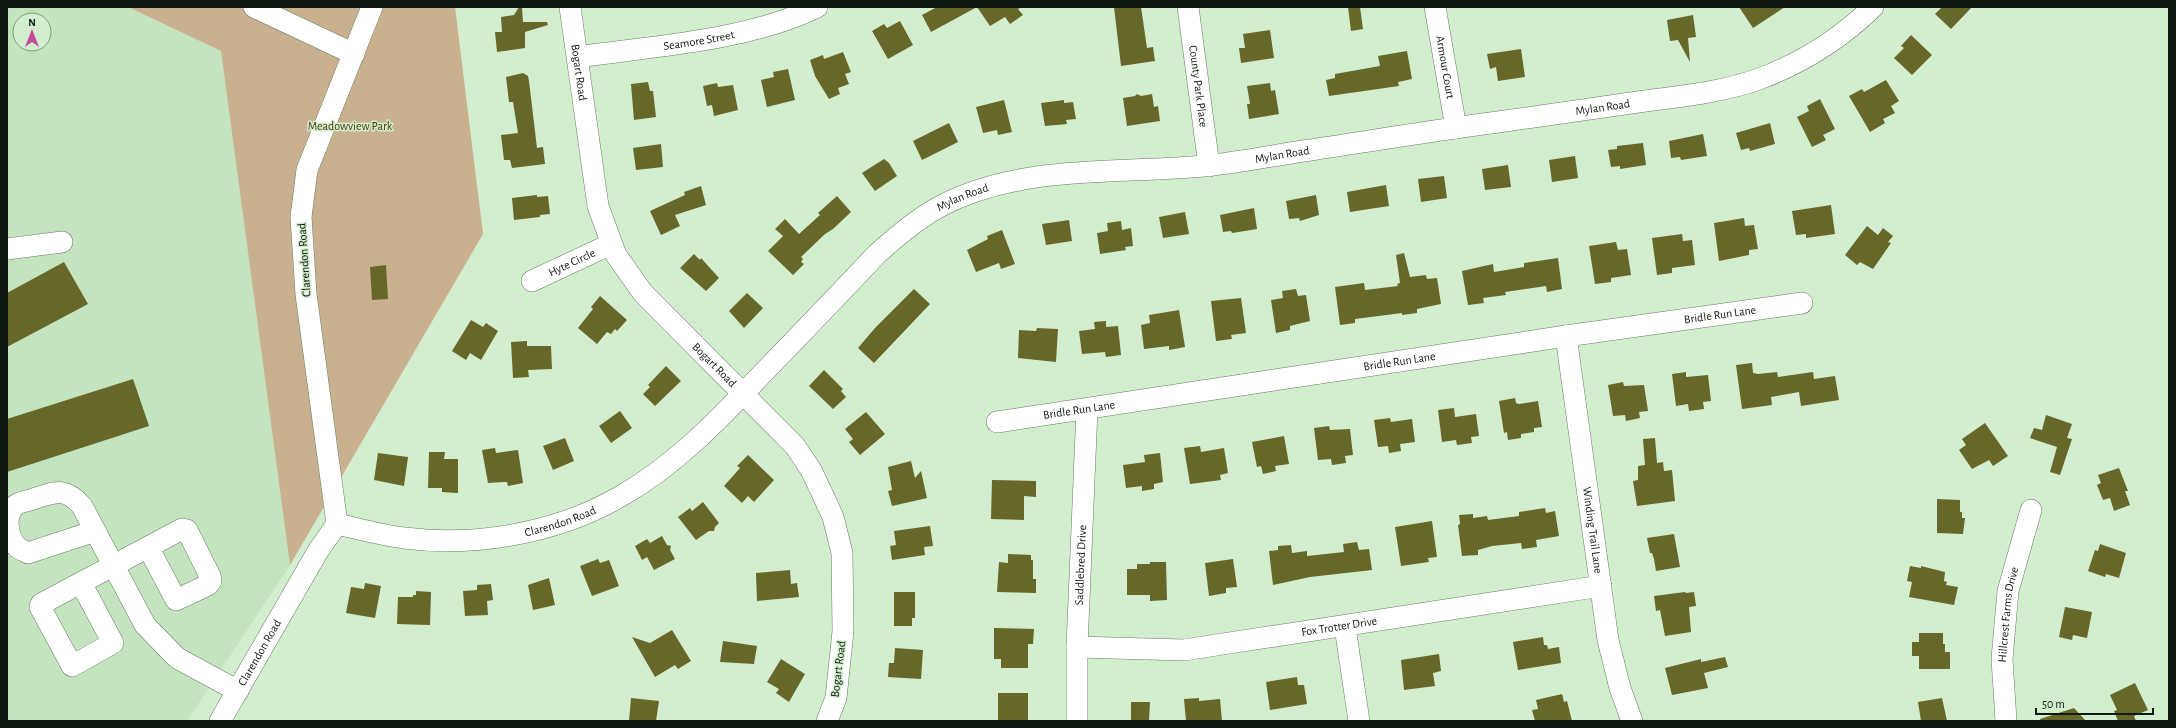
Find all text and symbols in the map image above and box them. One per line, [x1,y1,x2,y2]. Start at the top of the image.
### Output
north arrow [12,12,52,52]
text: N [28,17,36,28]
street label: Seamore Street [663,28,735,52]
street label: Armour Court [1434,35,1457,100]
street label: Bogart Road [569,43,589,101]
street label: County Park Place [1187,45,1210,128]
street label: Mylan Road [1575,97,1631,117]
park label: Meadowview Park [308,120,393,132]
street label: Mylan Road [1254,144,1310,165]
street label: Mylan Road [934,181,990,213]
street label: Clarendon Road [295,223,313,297]
street label: Hyte Circle [547,246,597,278]
street label: Bridle Run Lane [1683,303,1757,325]
street label: Bogart Road [690,340,739,389]
street label: Bridle Run Lane [1363,350,1436,373]
street label: Bridle Run Lane [1042,398,1116,421]
street label: Winding Trail Lane [1581,486,1605,574]
street label: Clarendon Road [523,504,598,538]
street label: Saddlebred Drive [1073,525,1088,606]
street label: Hillcrest Farms Drive [1996,565,2021,663]
street label: Fox Trotter Drive [1300,614,1378,638]
street label: Clarendon Road [236,617,283,688]
street label: Bogart Road [829,640,847,698]
scale bar [2036,690,2153,716]
text: 50 m [2042,698,2065,710]

